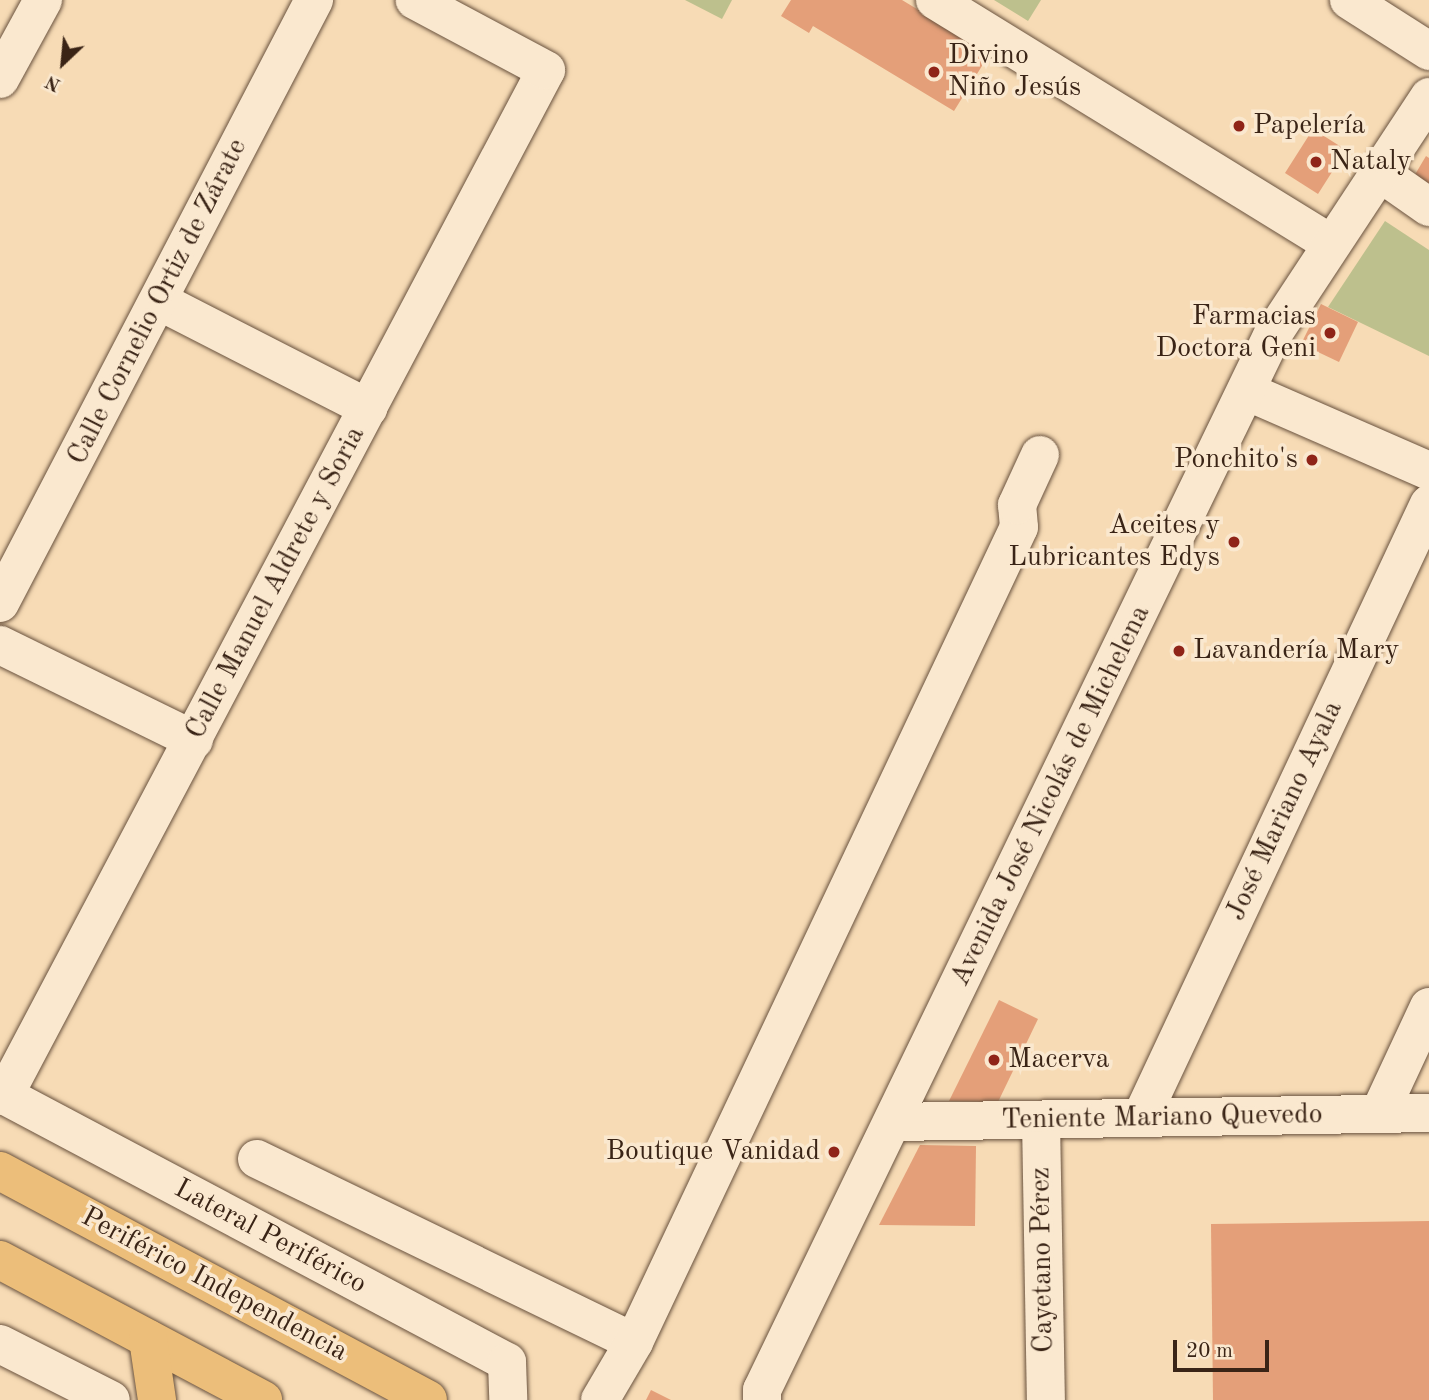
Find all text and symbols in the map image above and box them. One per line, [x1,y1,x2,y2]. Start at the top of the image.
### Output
north arrow [28,28,98,98]
place label: Divino Niño Jesús [948,39,1081,105]
marker: Divino Niño Jesús [926,64,942,80]
text: N [43,71,64,94]
place label: Papelería [1253,109,1365,143]
marker: Papelería [1231,118,1247,134]
street label: Calle Cornelio Ortiz de Zárate [61,133,255,471]
place label: Nataly [1330,145,1411,179]
marker: Nataly [1308,154,1324,170]
place label: Farmacias Doctora Geni [1156,300,1316,366]
marker: Farmacias Doctora Geni [1322,325,1338,341]
street label: Calle Manuel Aldrete y Soria [179,421,373,745]
place label: Ponchito's [1174,443,1298,477]
marker: Ponchito's [1304,452,1320,468]
place label: Aceites y Lubricantes Edys [1008,509,1220,575]
marker: Aceites y Lubricantes Edys [1226,534,1242,550]
street label: Avenida José Nicolás de Michelena [944,600,1158,992]
place label: Lavandería Mary [1193,634,1399,668]
marker: Lavandería Mary [1171,643,1187,659]
street label: José Mariano Ayala [1219,696,1351,926]
place label: Macerva [1008,1043,1110,1077]
marker: Macerva [986,1052,1002,1068]
street label: Teniente Mariano Quevedo [1001,1098,1323,1138]
place label: Boutique Vanidad [606,1135,820,1169]
marker: Boutique Vanidad [826,1144,842,1160]
street label: Cayetano Pérez [1025,1167,1061,1353]
street label: Lateral Periférico [168,1172,372,1302]
street label: Periférico Independencia [75,1200,353,1370]
scale bar [1177,1326,1273,1370]
text: 20 m [1186,1341,1233,1362]

